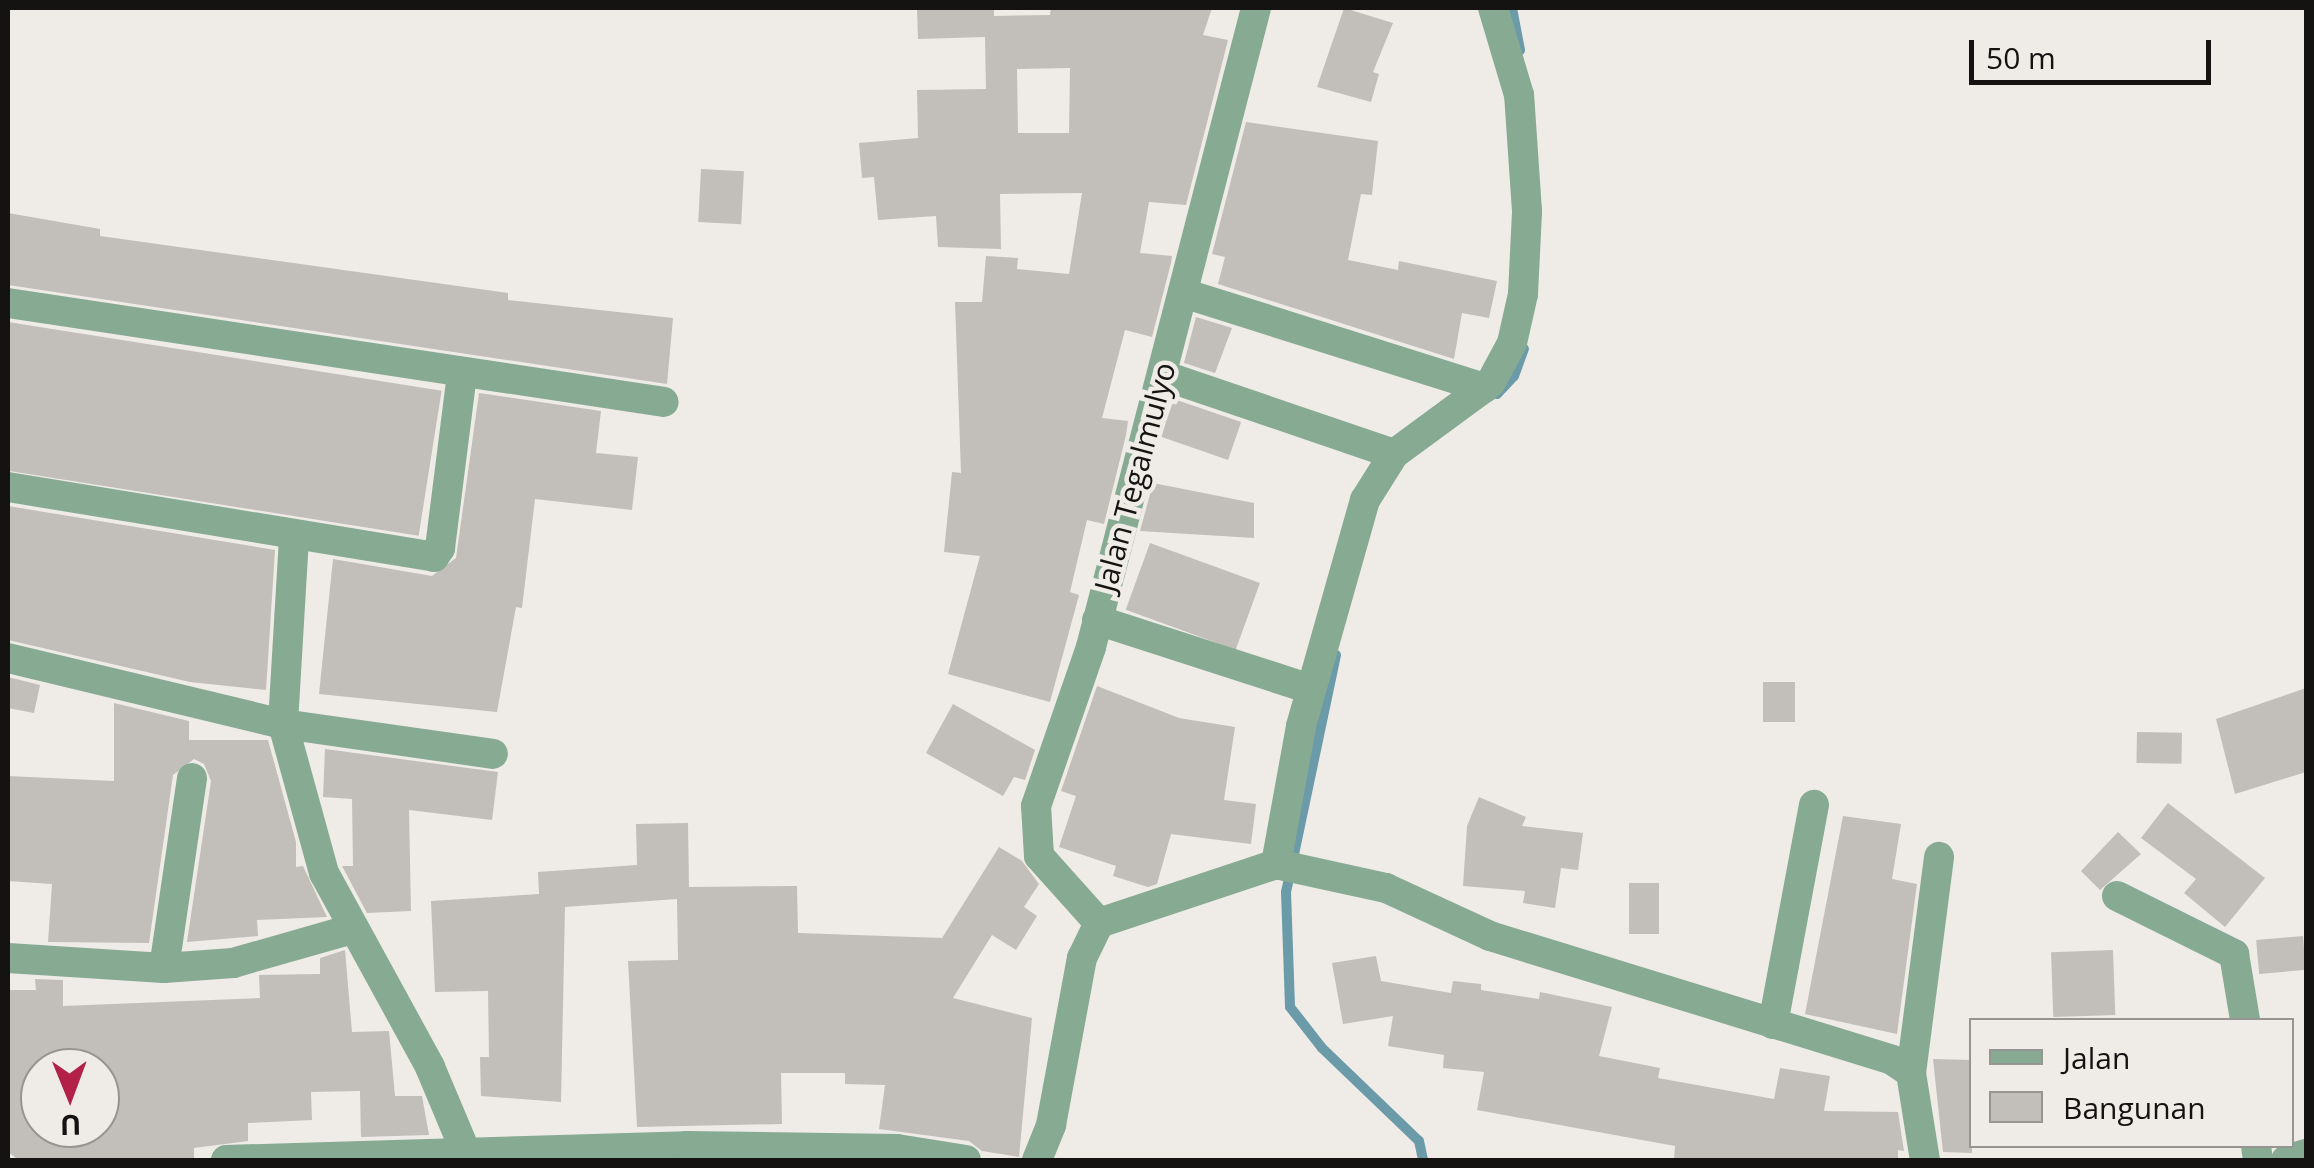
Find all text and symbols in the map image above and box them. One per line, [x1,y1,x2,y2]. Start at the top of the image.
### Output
scale bar [1974,20,2216,82]
text: 50 m [1986,37,2056,78]
street label: Jalan Tegalmulyo [1087,358,1183,596]
legend [1969,1018,2294,1148]
text: Jalan [2063,1037,2130,1078]
north arrow [20,1048,120,1148]
text: Bangunan [2063,1087,2206,1128]
text: U [60,1107,81,1145]

